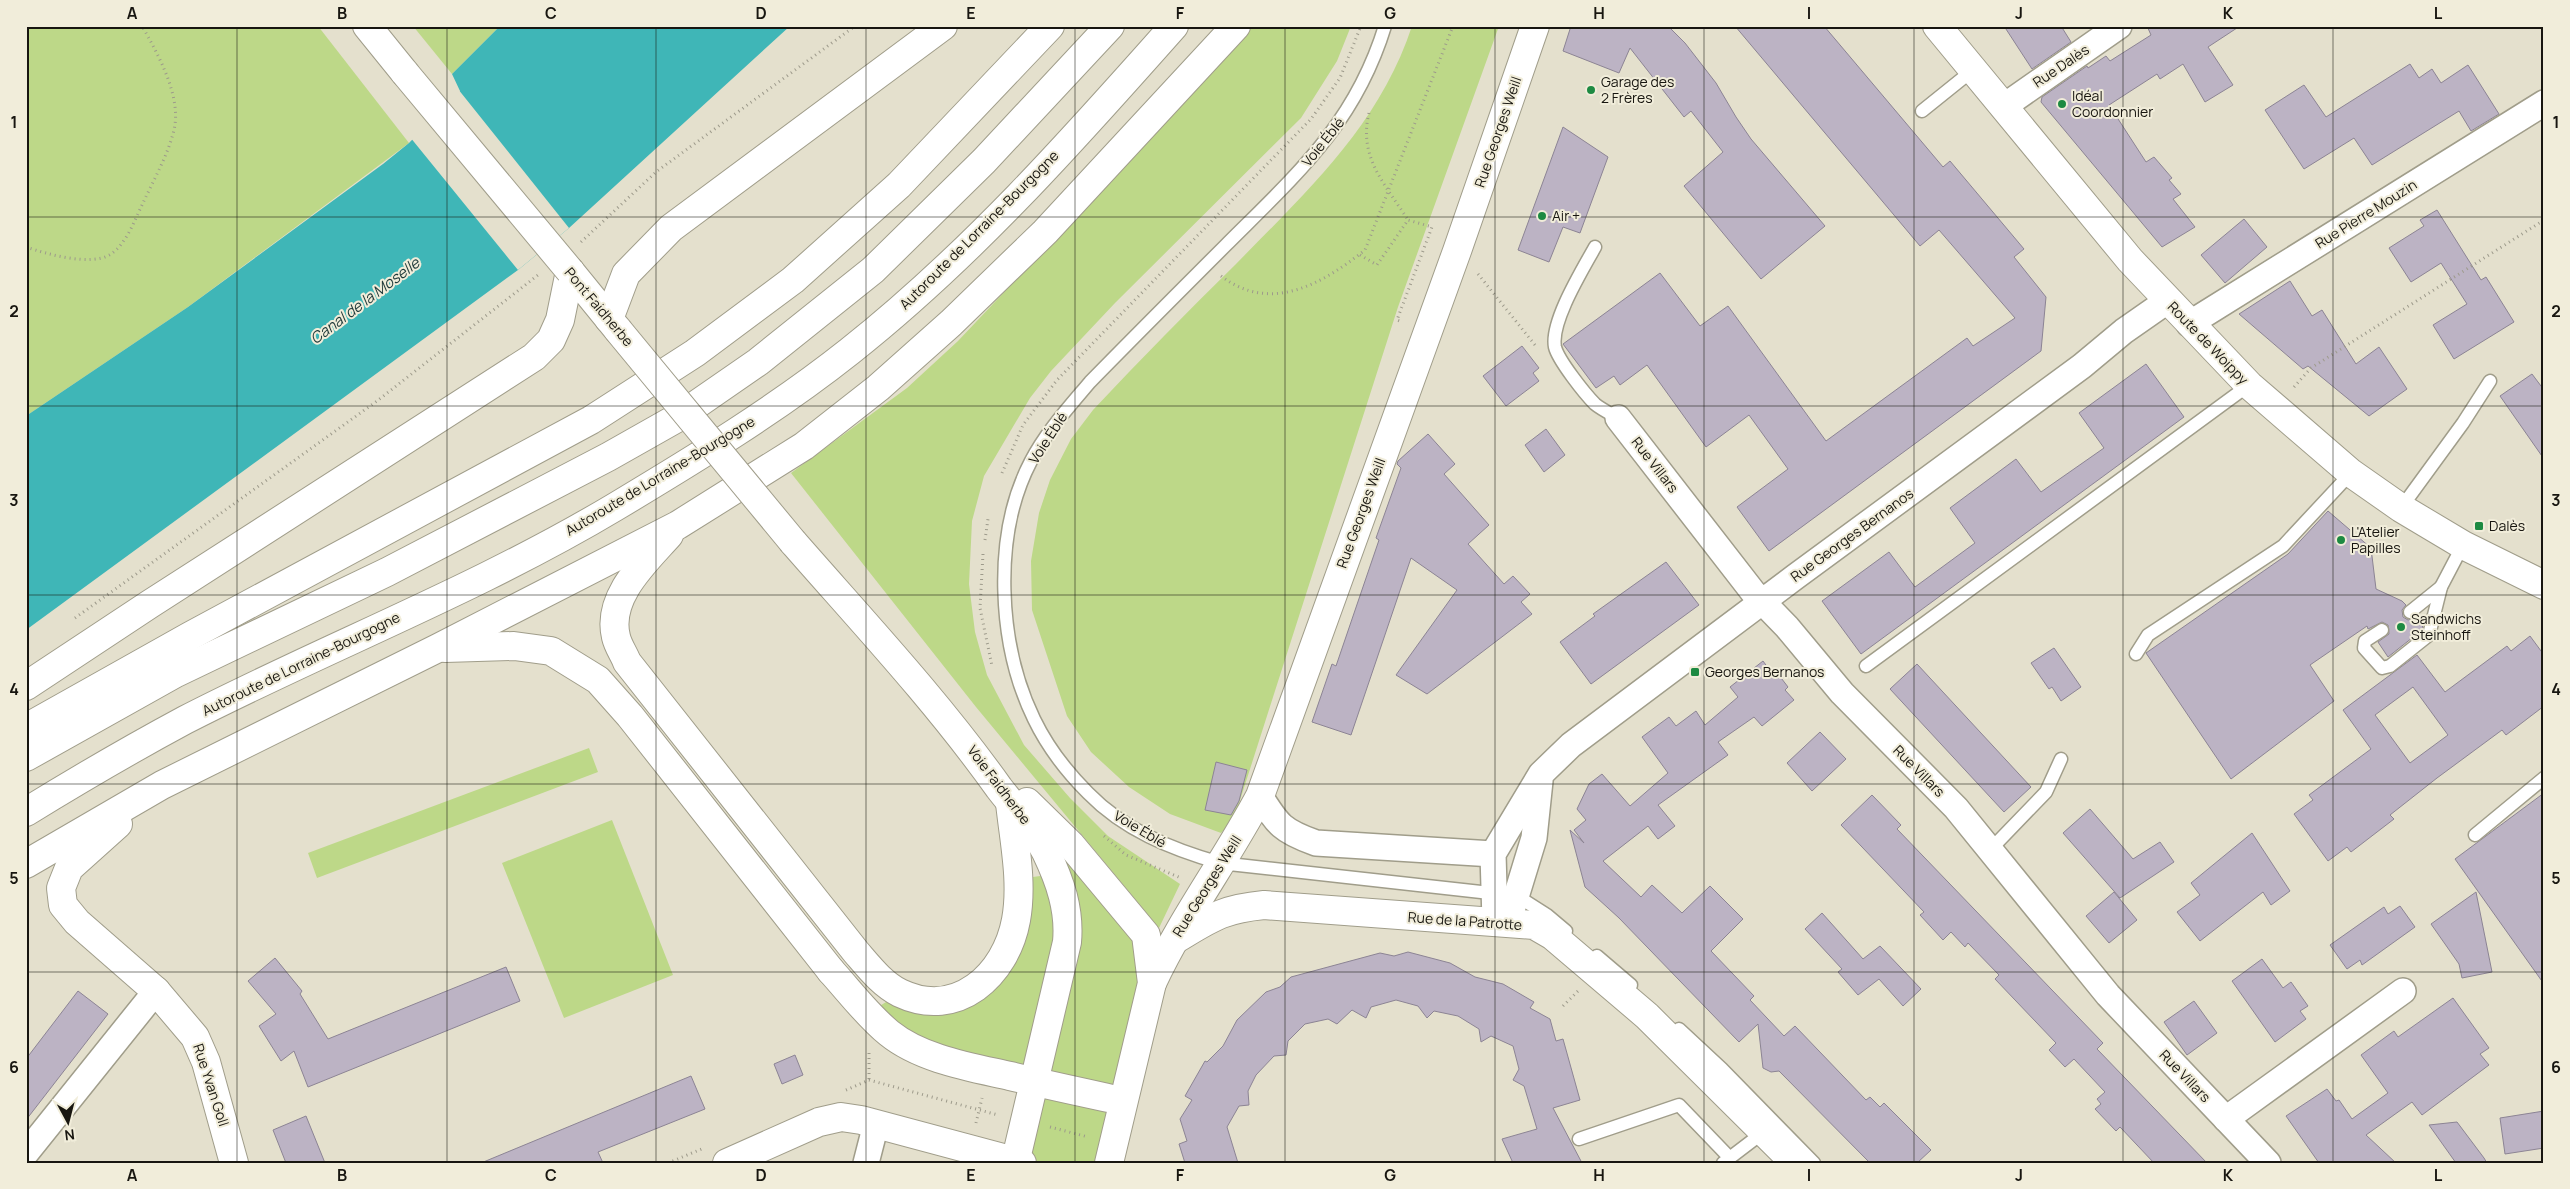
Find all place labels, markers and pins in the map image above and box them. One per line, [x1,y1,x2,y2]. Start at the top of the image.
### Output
place label: Garage des 2 Frères [1601,72,1674,107]
marker: Garage des 2 Frères [1585,84,1597,96]
place label: Idéal Coordonnier [2072,86,2153,121]
marker: Idéal Coordonnier [2056,98,2068,110]
place label: Air + [1552,206,1580,225]
marker: Air + [1536,210,1548,222]
place label: Dalès [2489,516,2525,535]
marker: Dalès [2473,520,2485,532]
place label: L'Atelier Papilles [2351,522,2401,557]
marker: L'Atelier Papilles [2335,534,2347,546]
place label: Sandwichs Steinhoff [2411,609,2481,644]
marker: Sandwichs Steinhoff [2395,621,2407,633]
place label: Georges Bernanos [1705,662,1824,681]
marker: Georges Bernanos [1689,666,1701,678]

